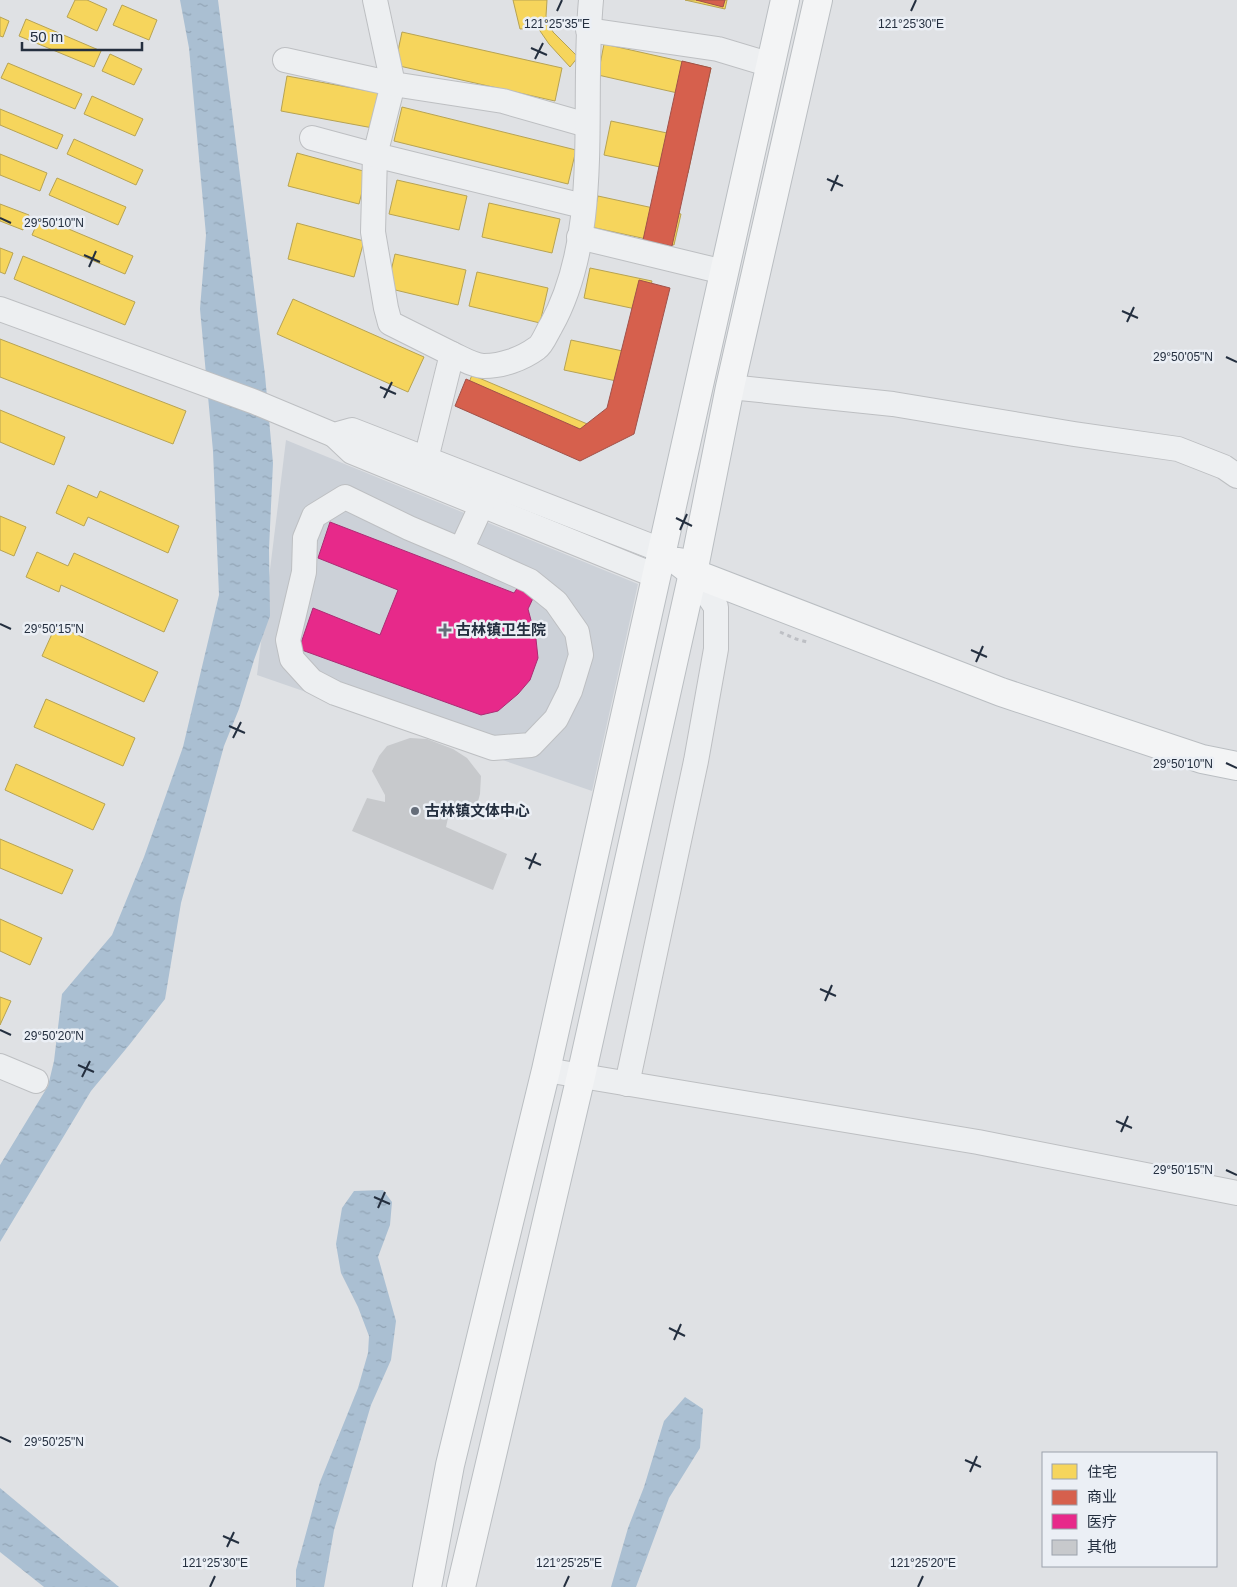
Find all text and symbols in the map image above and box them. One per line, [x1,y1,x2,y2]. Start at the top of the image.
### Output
text: 121°25'35"E [524,17,590,31]
text: 121°25'30"E [878,17,944,31]
scale bar [22,20,142,52]
text: 50 m [30,28,63,45]
text: 29°50'10"N [24,216,84,230]
text: 29°50'05"N [1153,350,1213,364]
place label: 古林镇卫生院 [456,621,546,638]
text: 29°50'15"N [24,622,84,636]
marker: 古林镇卫生院 [438,623,452,637]
text: 29°50'10"N [1153,757,1213,771]
place label: 古林镇文体中心 [425,802,530,819]
marker: 古林镇文体中心 [409,805,421,817]
text: 29°50'20"N [24,1029,84,1043]
text: 29°50'15"N [1153,1163,1213,1177]
text: 29°50'25"N [24,1435,84,1449]
legend [1042,1452,1217,1567]
text: 住宅 [1087,1463,1117,1480]
text: 商业 [1087,1488,1117,1505]
text: 医疗 [1087,1513,1117,1530]
text: 其他 [1087,1538,1117,1555]
text: 121°25'30"E [182,1556,248,1570]
text: 121°25'25"E [536,1556,602,1570]
text: 121°25'20"E [890,1556,956,1570]

